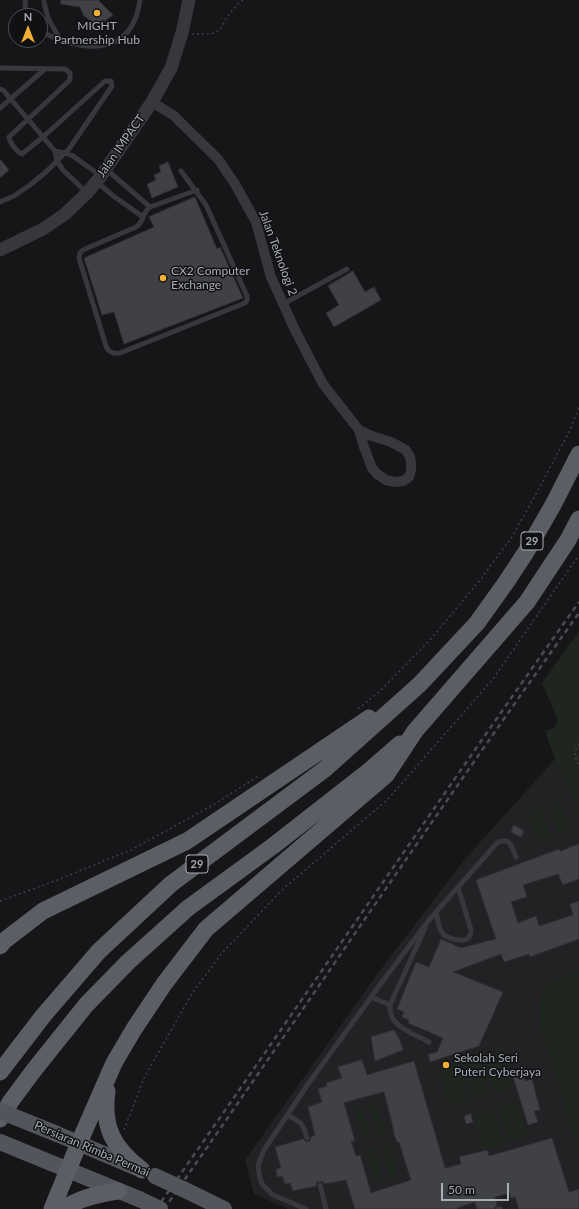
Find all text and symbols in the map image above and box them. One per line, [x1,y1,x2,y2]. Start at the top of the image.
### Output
north arrow [8,8,48,48]
marker: MIGHT Partnership Hub [92,8,102,18]
text: N [24,10,32,23]
place label: MIGHT Partnership Hub [54,19,140,47]
street label: Jalan IMPACT [94,112,148,180]
street label: Jalan Teknologi 2 [256,208,300,298]
place label: CX2 Computer Exchange [171,264,250,292]
marker: CX2 Computer Exchange [158,273,168,283]
road number: 29 [521,532,543,550]
road number: 29 [186,855,208,873]
place label: Sekolah Seri Puteri Cyberjaya [454,1051,541,1079]
marker: Sekolah Seri Puteri Cyberjaya [441,1060,451,1070]
street label: Persiaran Rimba Permai [32,1118,152,1180]
scale bar [443,1175,511,1201]
text: 50 m [448,1182,475,1197]

